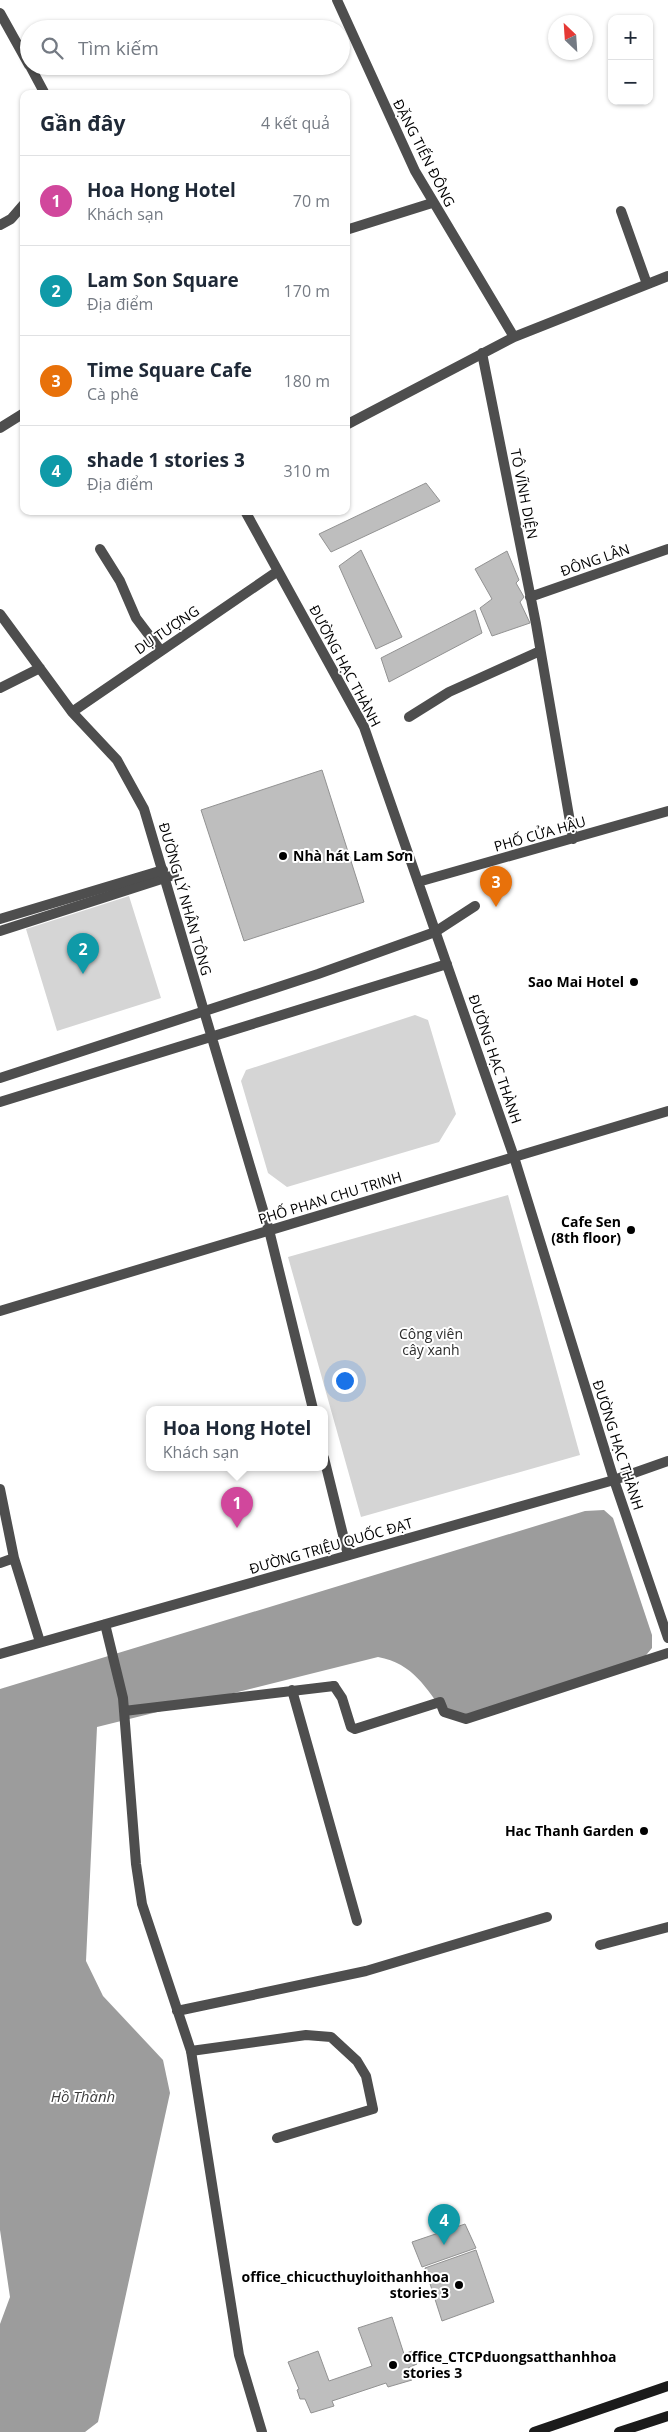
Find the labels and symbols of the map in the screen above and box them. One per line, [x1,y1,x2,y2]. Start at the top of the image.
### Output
north arrow [548,15,593,60]
street label: ĐẶNG TIẾN ĐÔNG [389,96,460,210]
street label: TÔ VĨNH DIỆN [506,447,543,541]
street label: ĐÔNG LÂN [558,539,632,580]
street label: DỤ TƯỢNG [131,601,203,658]
street label: ĐƯỜNG HẠC THÀNH [305,601,386,730]
street label: PHỐ CỬA HẬU [492,811,588,856]
street label: ĐƯỜNG LÝ NHÂN TÔNG [155,820,216,978]
place label: Nhà hát Lam Sơn [293,846,413,865]
marker: Nhà hát Lam Sơn [277,850,289,862]
pin: 3 [480,866,512,907]
pin: 2 [67,933,99,974]
place label: Sao Mai Hotel [528,972,624,991]
marker: Sao Mai Hotel [628,976,640,988]
street label: ĐƯỜNG HẠC THÀNH [464,992,527,1126]
street label: PHỐ PHAN CHU TRINH [256,1167,404,1228]
place label: Cafe Sen (8th floor) [551,1212,621,1247]
marker: Cafe Sen (8th floor) [625,1224,637,1236]
park label: Công viên cây xanh [399,1324,463,1359]
your location [332,1368,358,1394]
street label: ĐƯỜNG HẠC THÀNH [588,1377,648,1512]
pin: 1 [221,1487,253,1528]
street label: ĐƯỜNG TRIỆU QUỐC ĐẠT [247,1513,415,1578]
place label: Hac Thanh Garden [505,1821,634,1840]
marker: Hac Thanh Garden [638,1825,650,1837]
water label: Hồ Thành [51,2086,115,2106]
pin: 4 [428,2204,460,2245]
place label: office_chicucthuyloithanhhoa stories 3 [242,2267,449,2302]
marker: office_chicucthuyloithanhhoa stories 3 [453,2279,465,2291]
place label: office_CTCPduongsatthanhhoa stories 3 [403,2347,617,2382]
marker: office_CTCPduongsatthanhhoa stories 3 [387,2359,399,2371]

